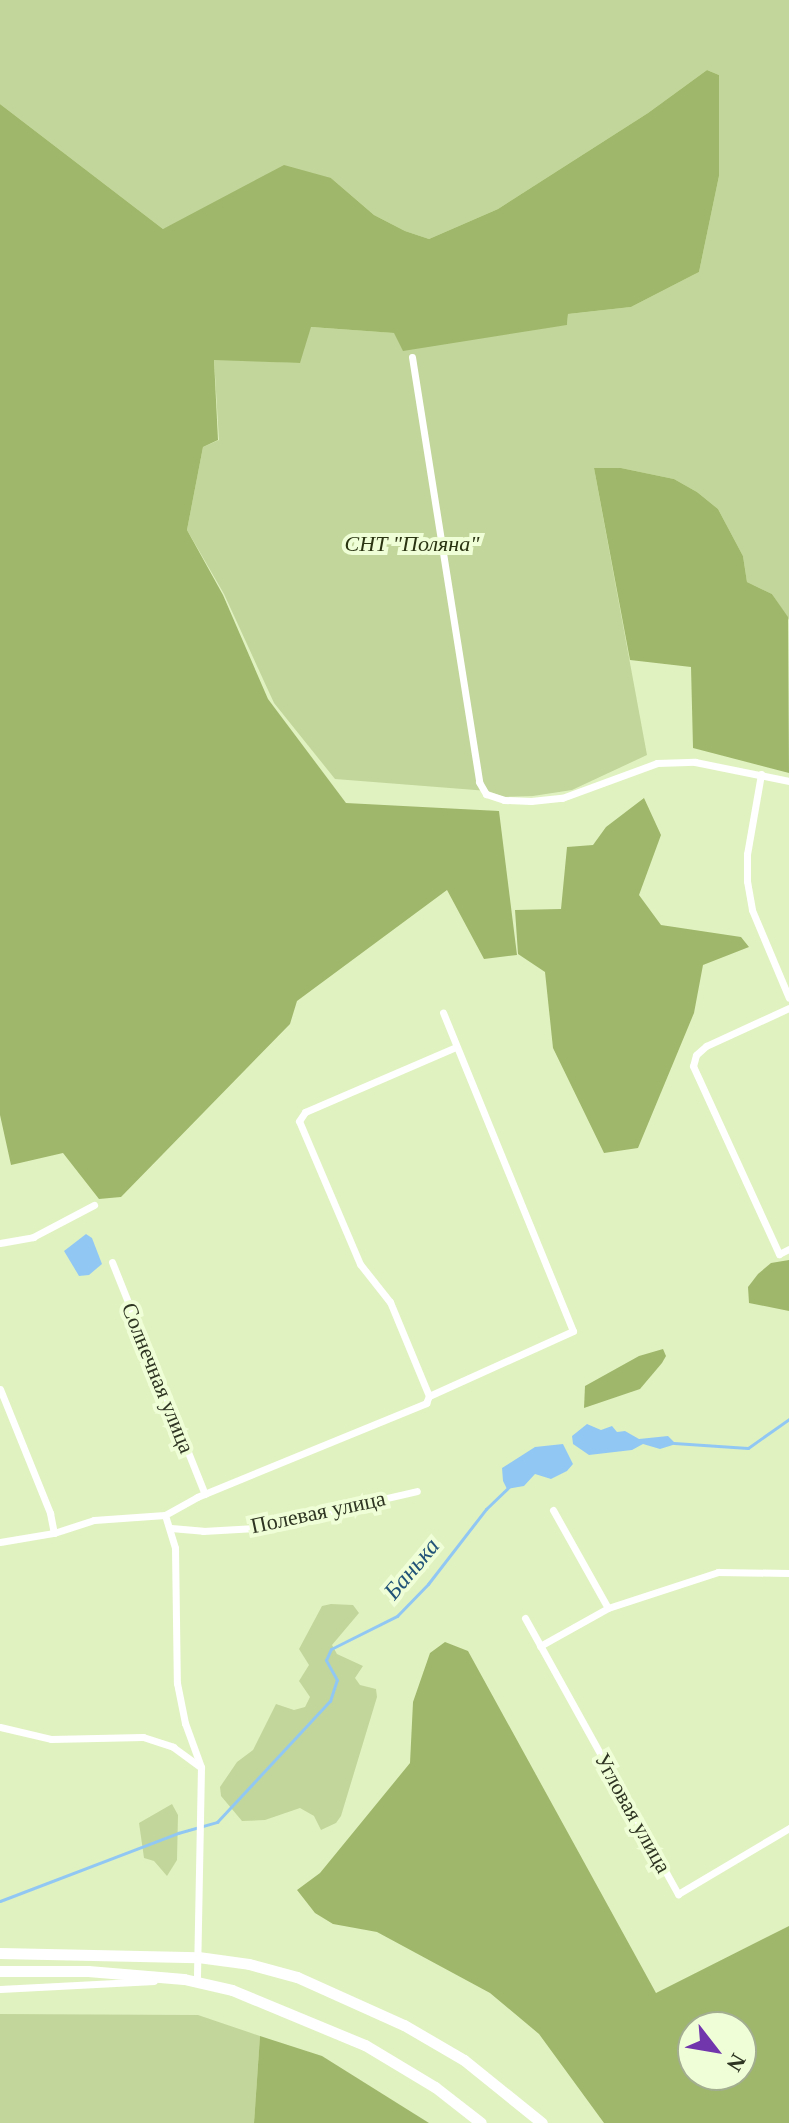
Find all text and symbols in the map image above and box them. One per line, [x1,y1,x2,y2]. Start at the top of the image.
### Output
park label: СНТ "Поляна" [345,531,479,557]
street label: Солнечная улица [116,1299,200,1457]
street label: Полевая улица [248,1485,388,1539]
water label: Банька [378,1532,446,1606]
street label: Угловая улица [589,1748,677,1878]
north arrow [677,2011,757,2091]
text: N [721,2049,751,2076]

